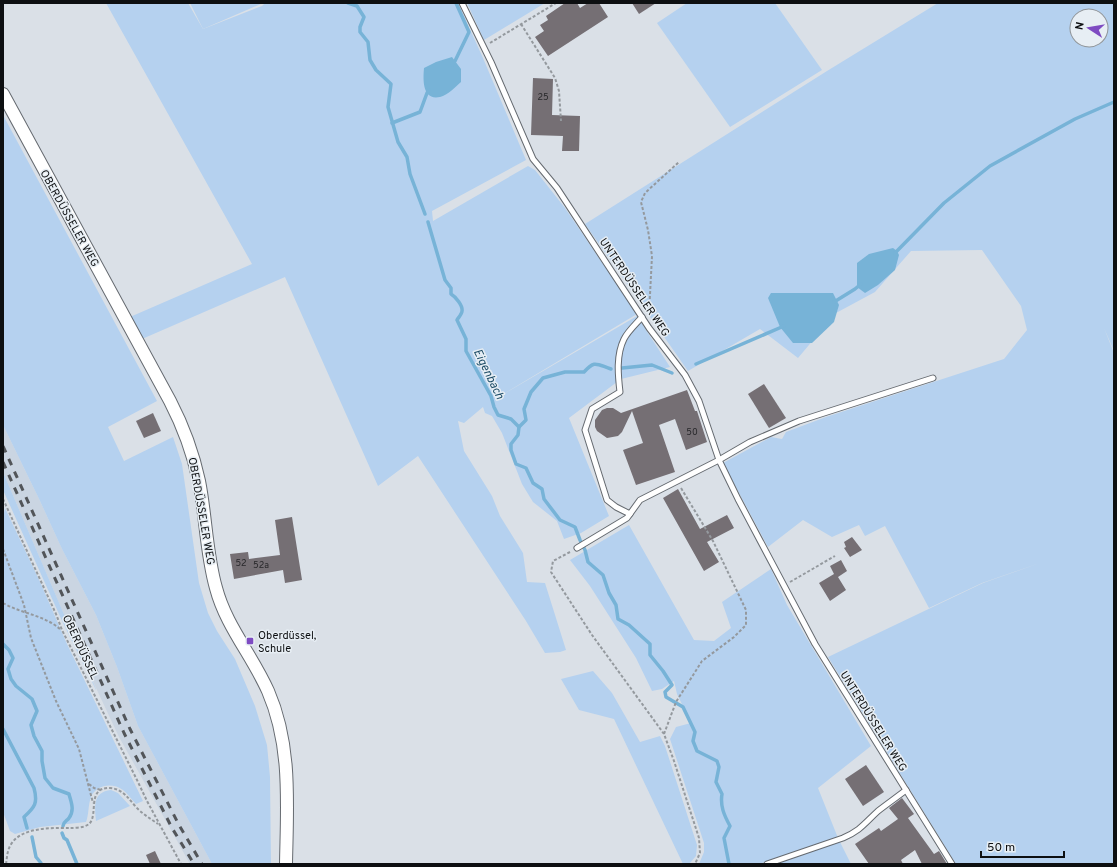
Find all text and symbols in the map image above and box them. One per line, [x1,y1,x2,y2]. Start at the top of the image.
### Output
north arrow [1069,8,1109,48]
text: N [1073,21,1088,31]
house number: 25 [537,92,549,103]
street label: OBERDÜSSELER WEG [37,167,103,270]
street label: UNTERDÜSSELER WEG [596,235,673,339]
water label: Eigenbach [469,347,507,403]
house number: 50 [686,427,698,438]
street label: OBERDÜSSELER WEG [185,456,218,566]
house number: 52 [235,558,247,569]
house number: 52a [253,560,269,571]
street label: OBERDÜSSEL [59,612,102,682]
place label: Oberdüssel, Schule [258,629,317,656]
marker: Oberdüssel, Schule [245,636,255,646]
street label: UNTERDÜSSELER WEG [837,668,911,774]
scale bar [981,833,1064,859]
text: 50 m [987,840,1015,856]

